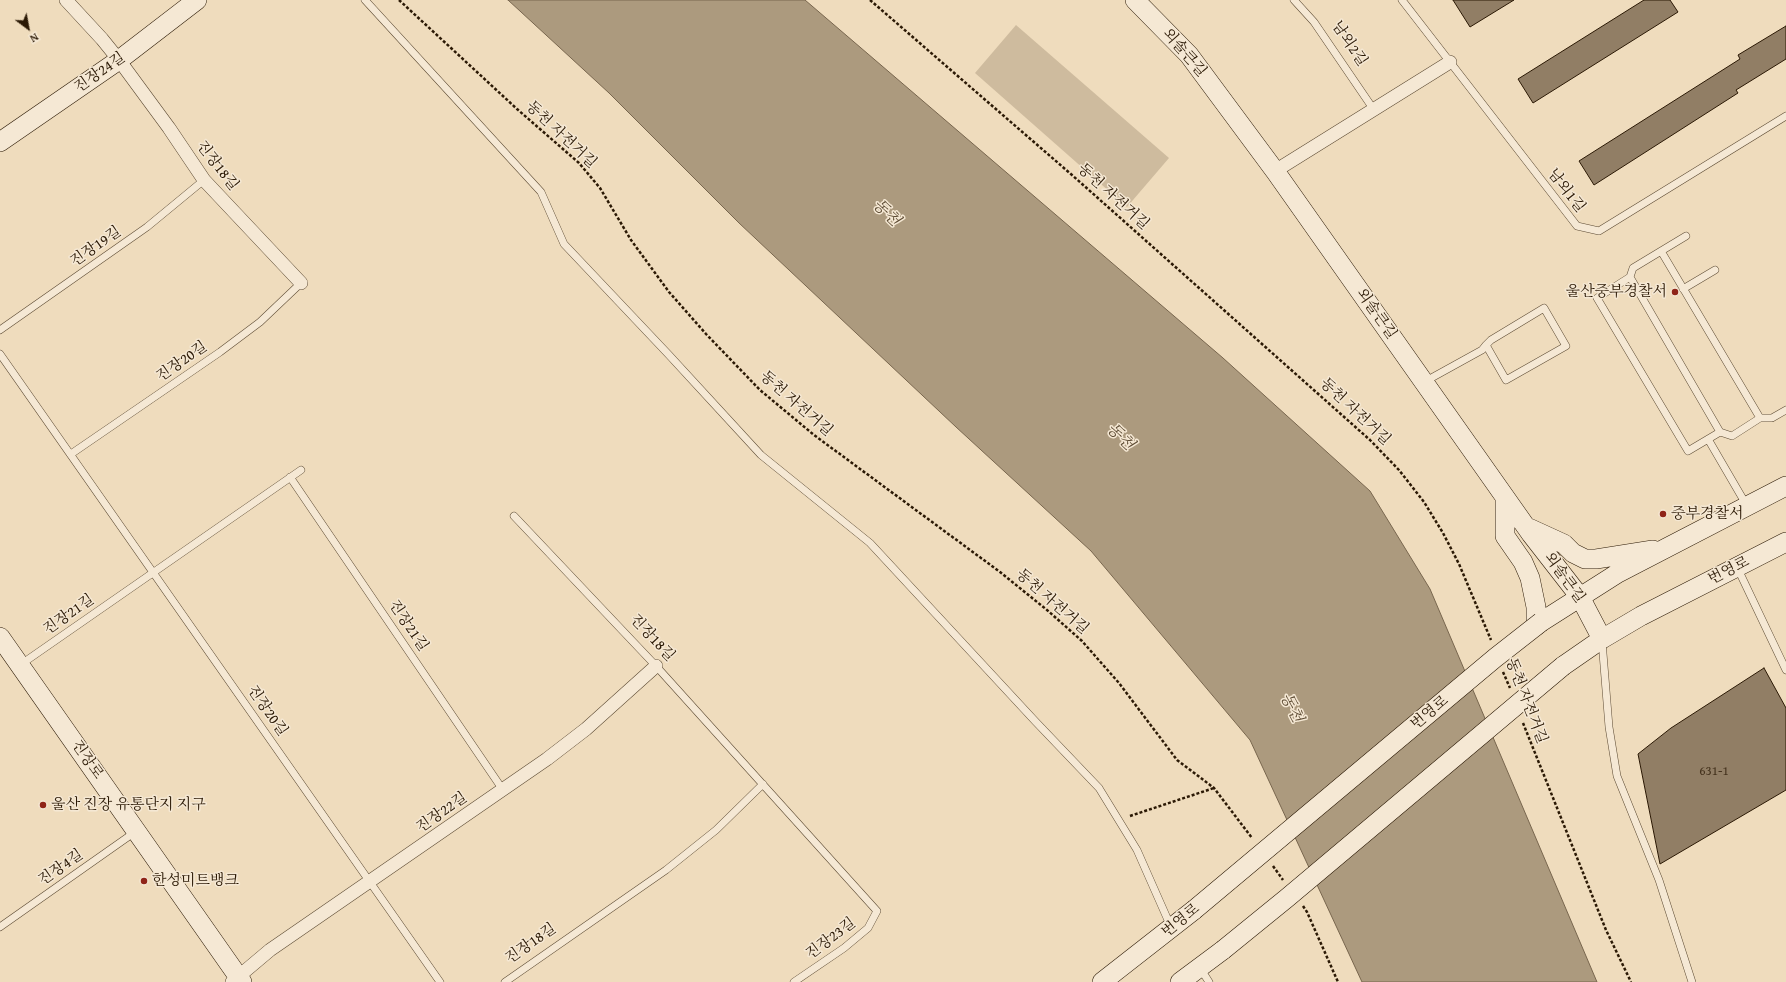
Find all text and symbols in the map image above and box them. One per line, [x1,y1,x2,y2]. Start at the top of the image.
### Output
north arrow [8,8,48,48]
street label: 남외2길 [1327,18,1371,70]
street label: 외솔큰길 [1158,25,1210,81]
text: N [27,29,42,47]
street label: 진장24길 [71,49,129,97]
street label: 동천 자전거길 [522,98,600,172]
street label: 진장18길 [192,138,242,194]
street label: 동천 자전거길 [1073,160,1153,234]
street label: 남외1길 [1543,165,1589,217]
water label: 동천 [868,195,904,231]
street label: 진장19길 [67,223,125,271]
place label: 울산중부경찰서 [1566,283,1667,301]
street label: 외솔큰길 [1352,285,1400,343]
marker: 울산중부경찰서 [1670,287,1680,297]
street label: 진장20길 [153,338,211,386]
street label: 동천 자전거길 [756,368,836,440]
street label: 동천 자전거길 [1316,375,1394,449]
water label: 동천 [1102,419,1138,455]
place label: 중부경찰서 [1671,505,1743,523]
marker: 중부경찰서 [1658,509,1668,519]
street label: 외솔큰길 [1540,549,1588,607]
street label: 번영로 [1706,553,1752,589]
street label: 동천 자전거길 [1012,566,1092,638]
street label: 진장21길 [40,591,98,639]
street label: 진장21길 [384,597,432,655]
street label: 진장18길 [626,611,678,665]
street label: 동천 자전거길 [1501,656,1551,746]
street label: 진장20길 [243,682,291,740]
water label: 동천 [1275,690,1307,726]
street label: 번영로 [1408,692,1452,734]
street label: 진장로 [67,737,107,783]
house number: 631-1 [1699,764,1729,780]
street label: 진장22길 [413,789,471,837]
place label: 울산 진장 유통단지 지구 [51,796,206,814]
marker: 울산 진장 유통단지 지구 [38,800,48,810]
street label: 진장4길 [35,846,87,890]
place label: 한성미트뱅크 [152,872,239,890]
marker: 한성미트뱅크 [139,876,149,886]
street label: 번영로 [1158,900,1204,942]
street label: 진장23길 [802,914,860,964]
street label: 진장18길 [502,920,560,968]

